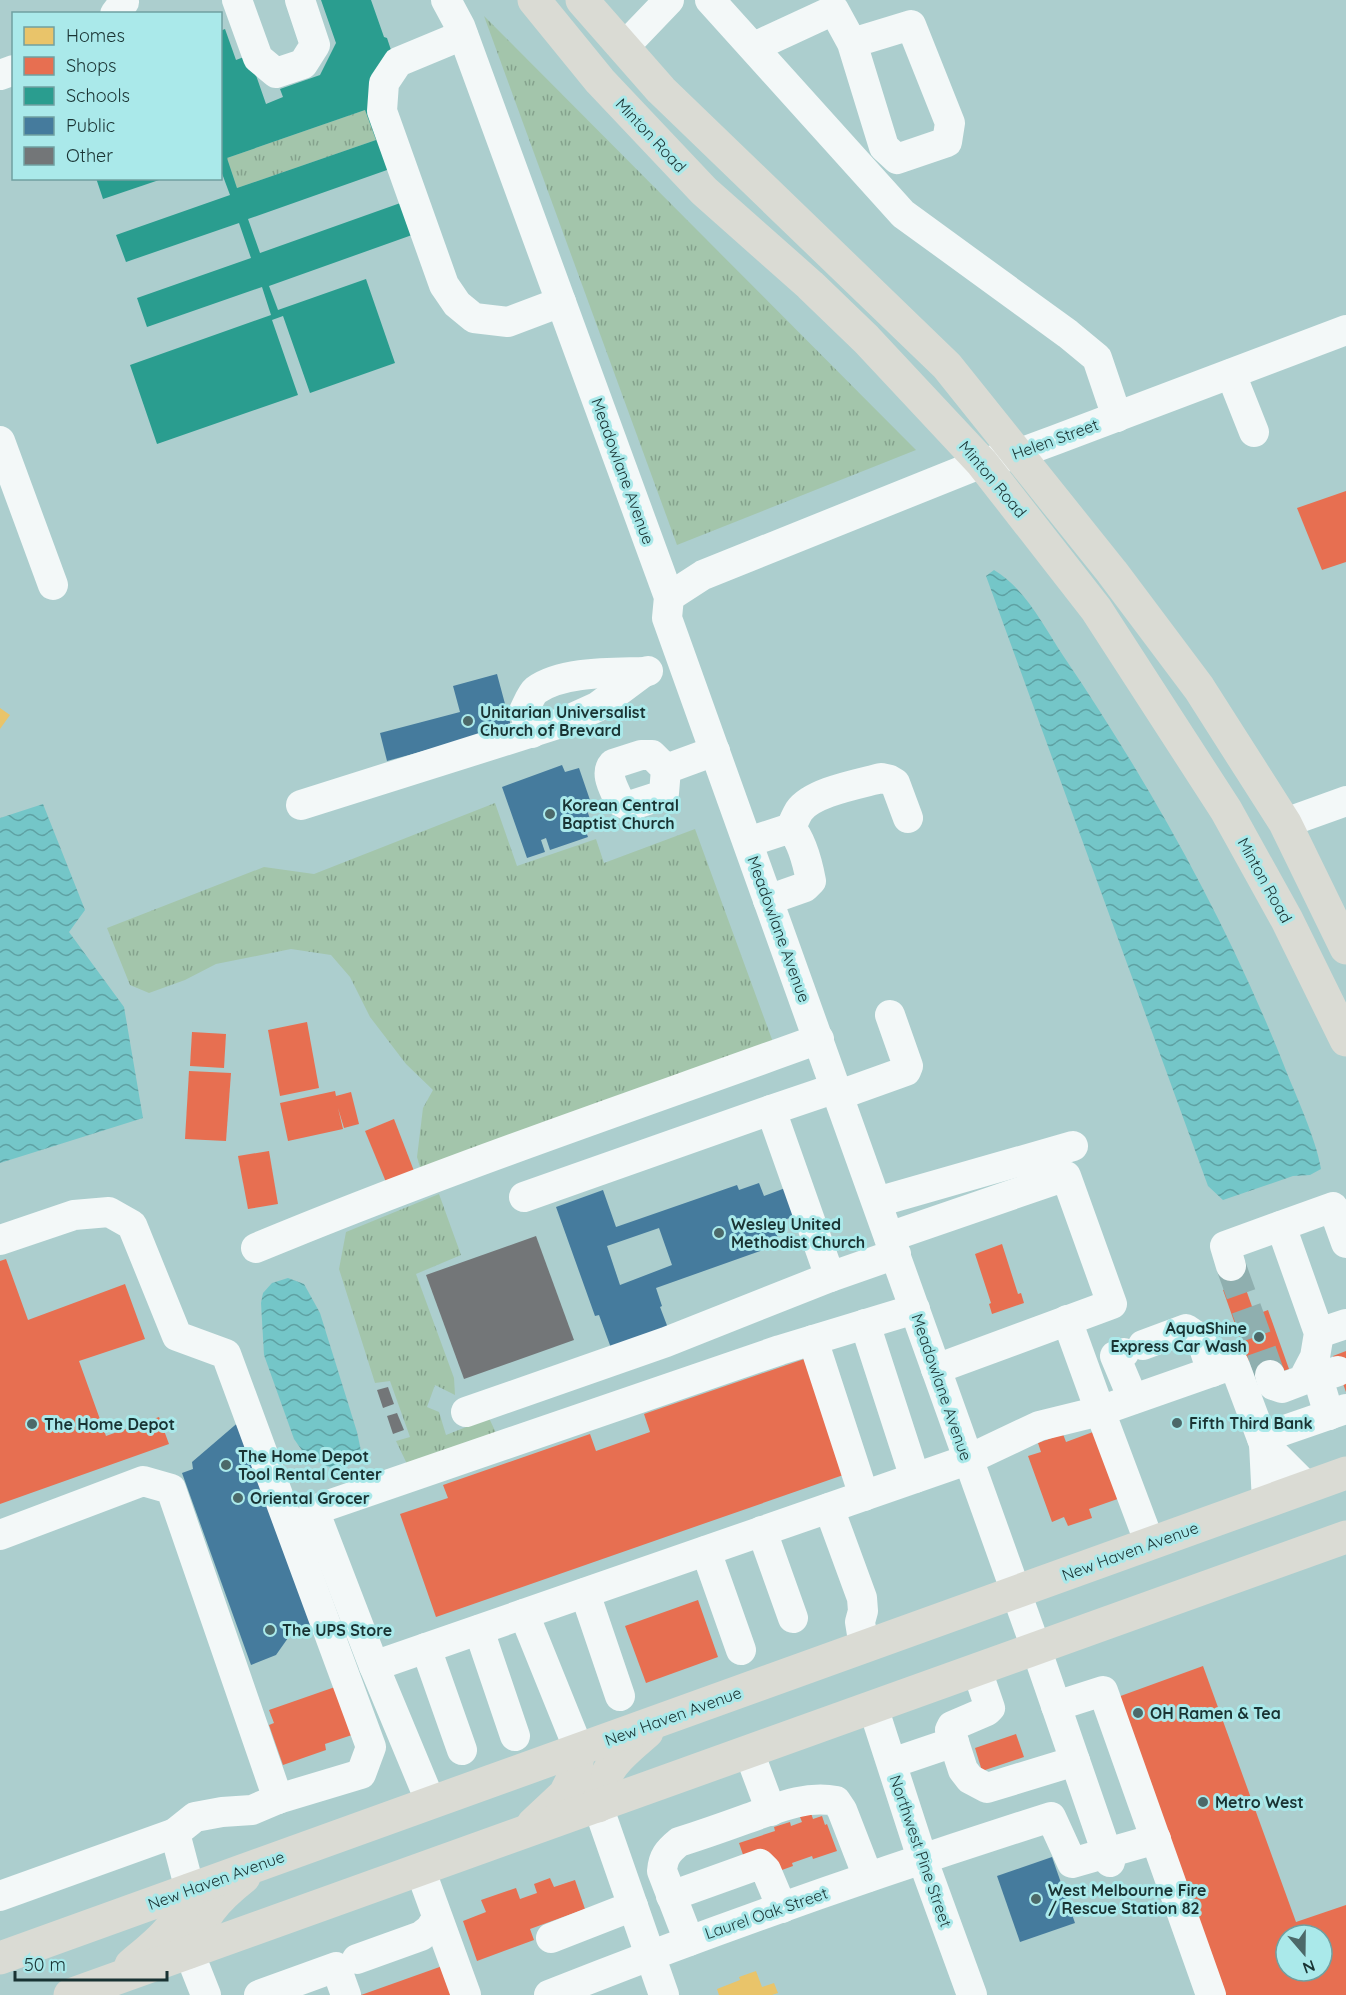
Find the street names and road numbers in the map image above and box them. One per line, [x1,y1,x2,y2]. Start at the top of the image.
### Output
street label: Minton Road [612,94,690,176]
street label: Meadowlane Avenue [587,395,659,547]
street label: Helen Street [1009,414,1101,464]
street label: Minton Road [955,436,1031,522]
street label: Minton Road [1233,834,1297,926]
street label: Meadowlane Avenue [743,853,815,1005]
street label: Meadowlane Avenue [907,1311,977,1463]
street label: New Haven Avenue [1059,1517,1201,1585]
street label: New Haven Avenue [602,1682,744,1750]
street label: Northwest Pine Street [886,1772,956,1930]
street label: New Haven Avenue [145,1846,287,1914]
street label: Laurel Oak Street [702,1883,830,1943]

